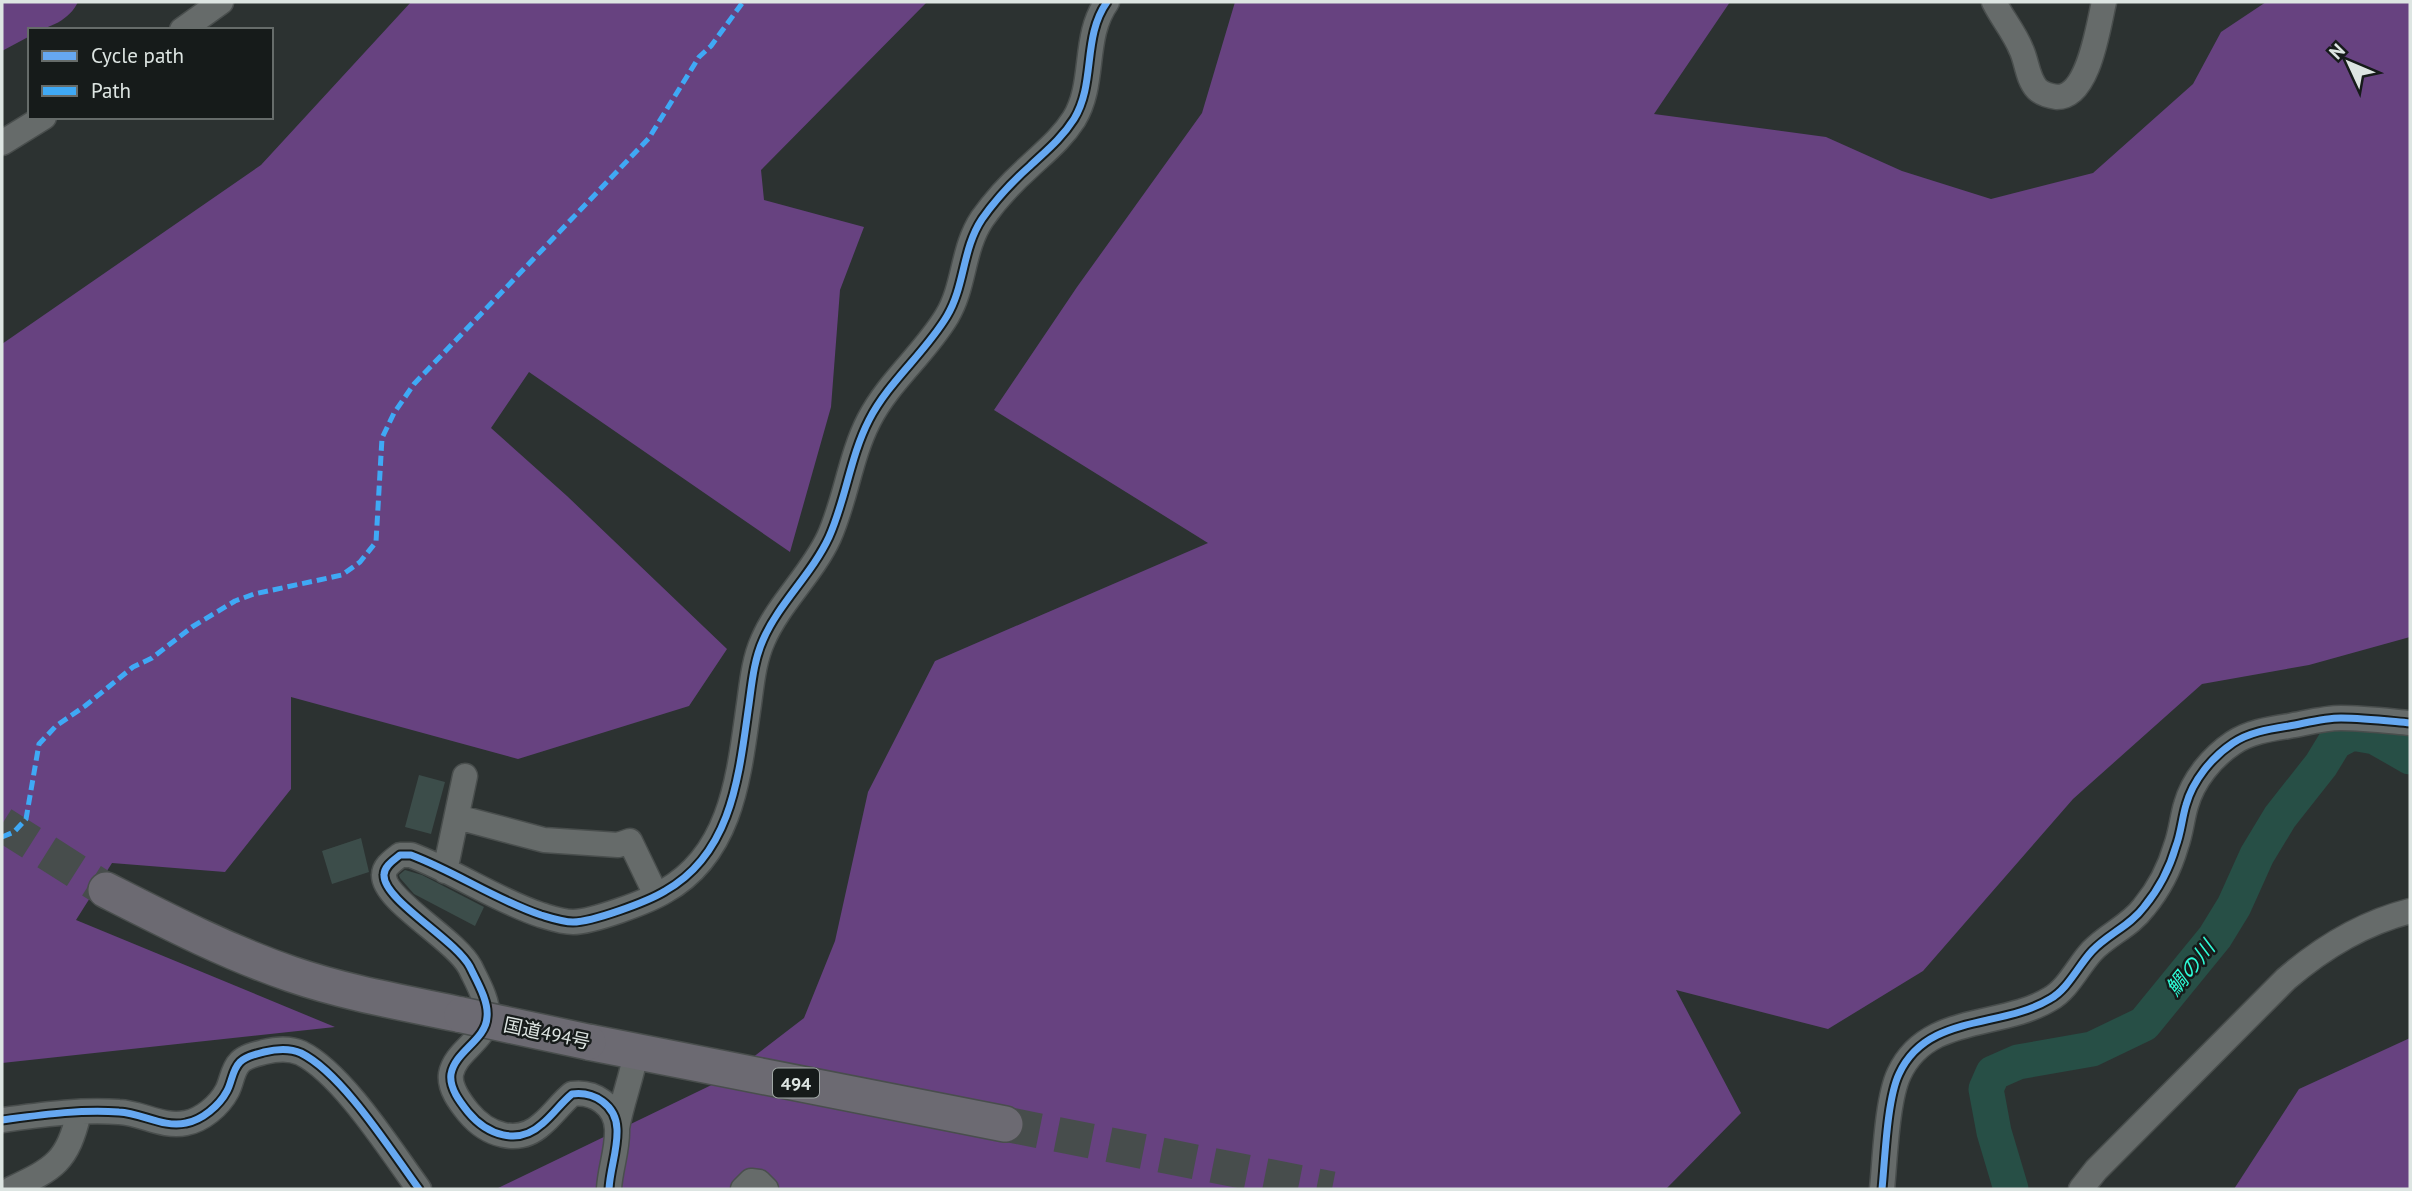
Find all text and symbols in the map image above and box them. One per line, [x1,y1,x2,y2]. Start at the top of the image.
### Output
legend [28,28,273,119]
north arrow [2314,28,2384,98]
text: N [2324,38,2350,64]
text: Cycle path [91,42,184,69]
text: Path [91,77,131,104]
water label: 鯛の川 [2160,933,2222,1001]
street label: 国道494号 [501,1012,593,1054]
road number: 494 [773,1068,819,1098]

